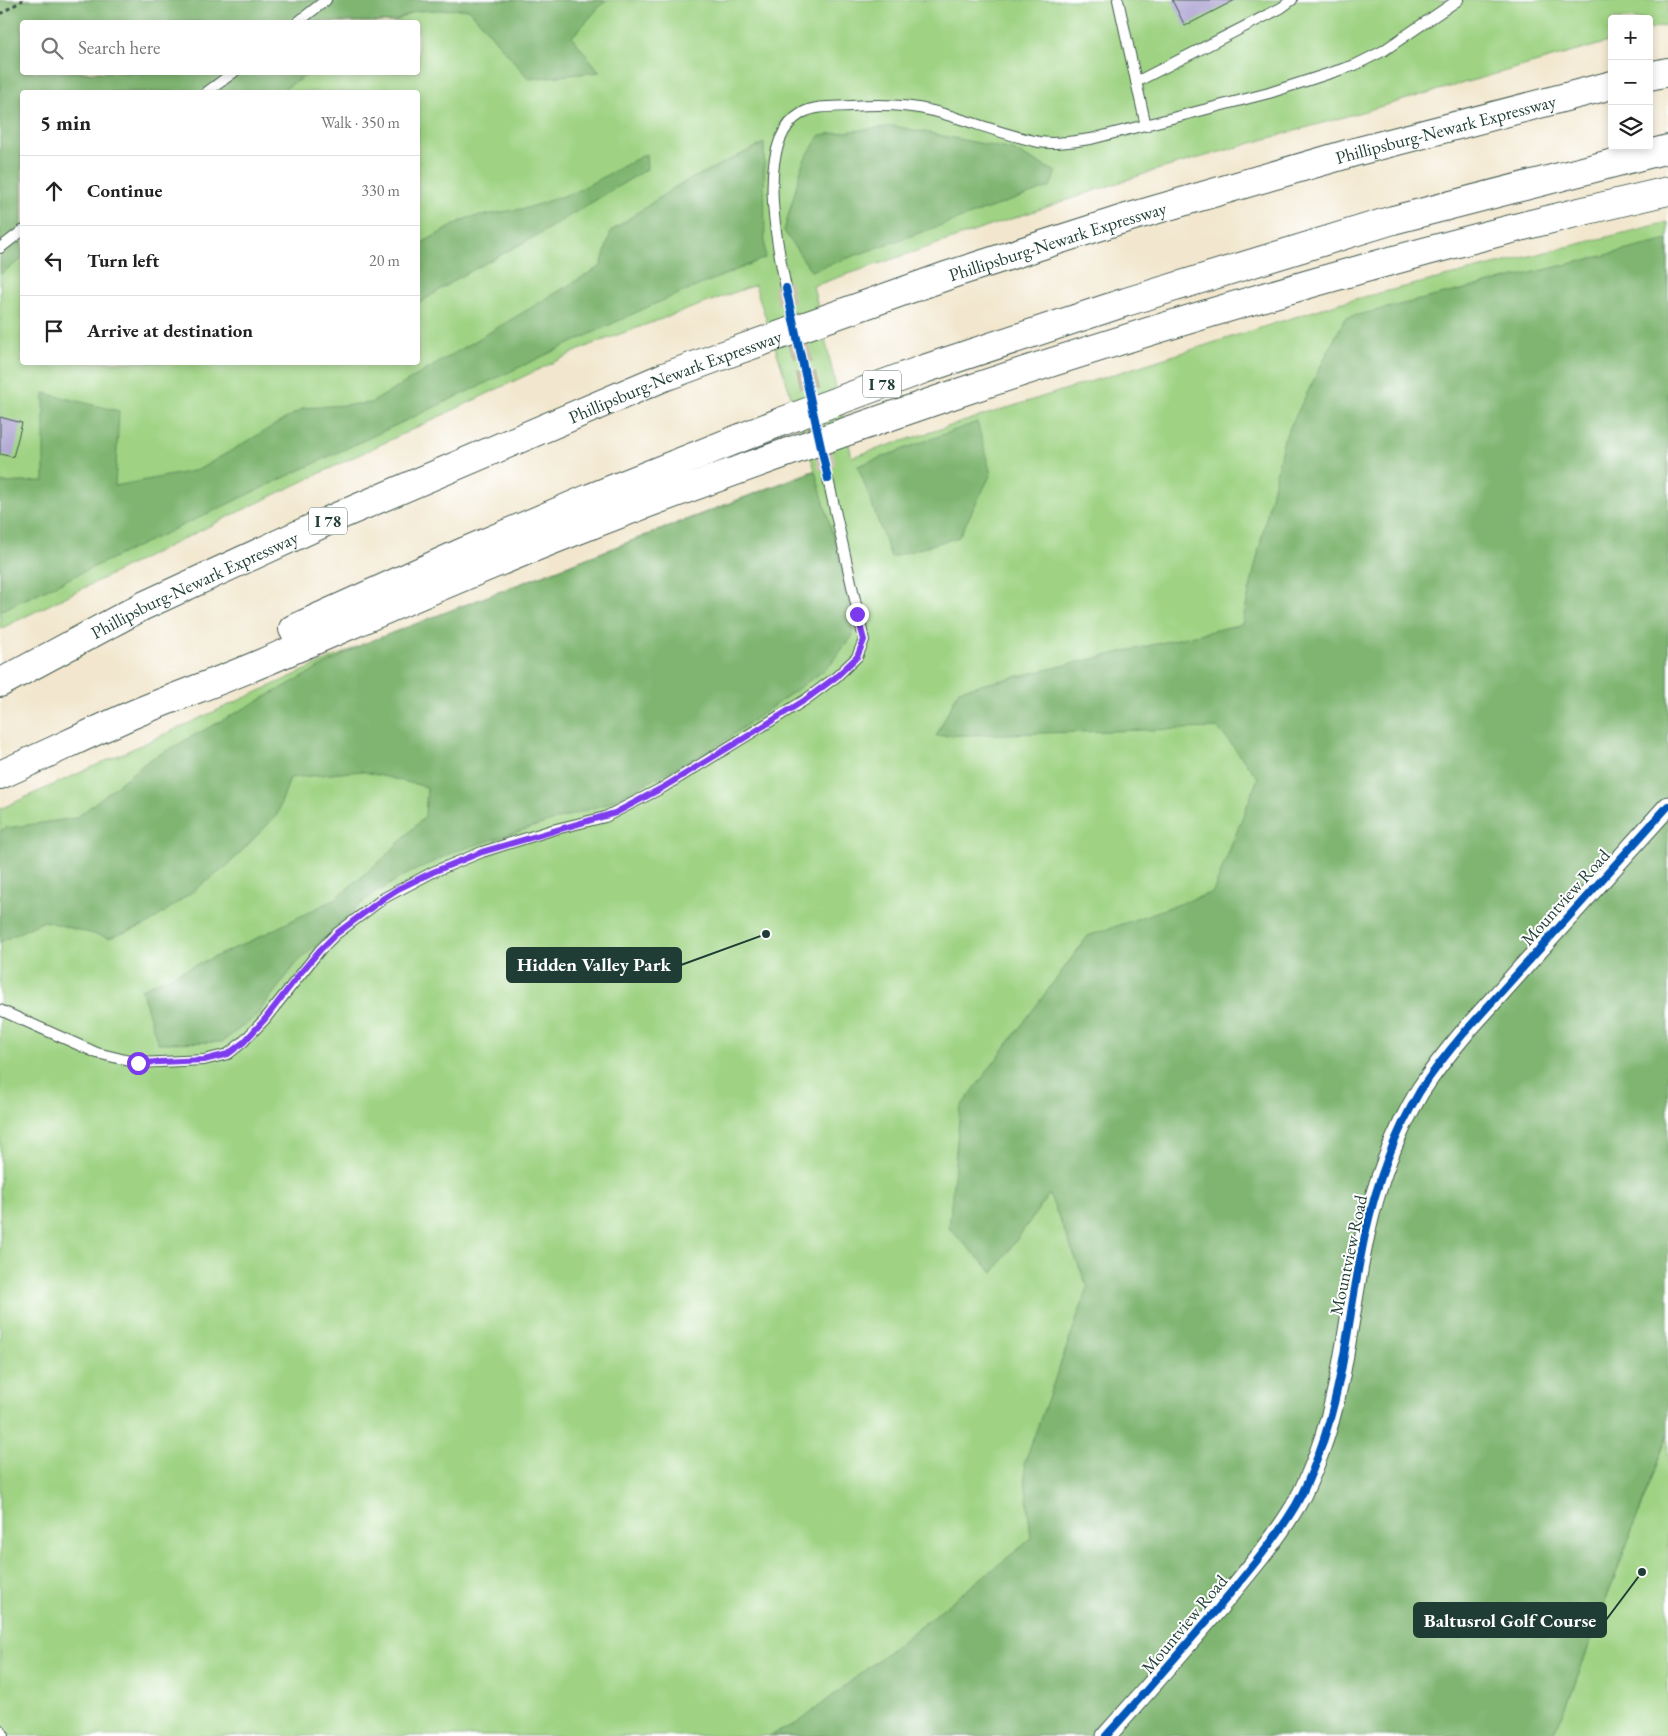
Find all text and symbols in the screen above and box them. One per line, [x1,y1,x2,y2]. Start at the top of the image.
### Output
map controls [1608,15,1653,150]
button: + [1608,15,1653,60]
search box [20,20,420,75]
icon: search [38,34,66,62]
text: Search here [78,35,160,60]
button: − [1608,60,1653,105]
street label: Phillipsburg-Newark Expressway [1332,89,1558,168]
button: layers [1608,105,1653,150]
text: 5 min [40,109,91,136]
text: Walk · 350 m [321,112,400,133]
icon: ahead [40,177,68,205]
text: Continue [87,178,162,203]
text: 330 m [361,180,400,201]
street label: Phillipsburg-Newark Expressway [946,196,1169,286]
icon: left [40,247,68,275]
text: Turn left [87,248,159,273]
text: 20 m [369,250,400,271]
icon: arrive [40,317,68,345]
text: Arrive at destination [87,318,253,343]
street label: Phillipsburg-Newark Expressway [565,324,785,428]
road number: I 78 [863,370,901,398]
road number: I 78 [309,508,347,534]
street label: Phillipsburg-Newark Expressway [87,525,302,644]
route end [846,603,869,626]
street label: Mountview Road [1516,843,1615,950]
callout: Hidden Valley Park [507,948,681,982]
text: Hidden Valley Park [517,952,672,977]
route start [127,1052,150,1075]
street label: Mountview Road [1324,1192,1372,1317]
street label: Mountview Road [1136,1569,1233,1678]
callout: Baltusrol Golf Course [1414,1603,1606,1637]
text: Baltusrol Golf Course [1424,1608,1596,1633]

